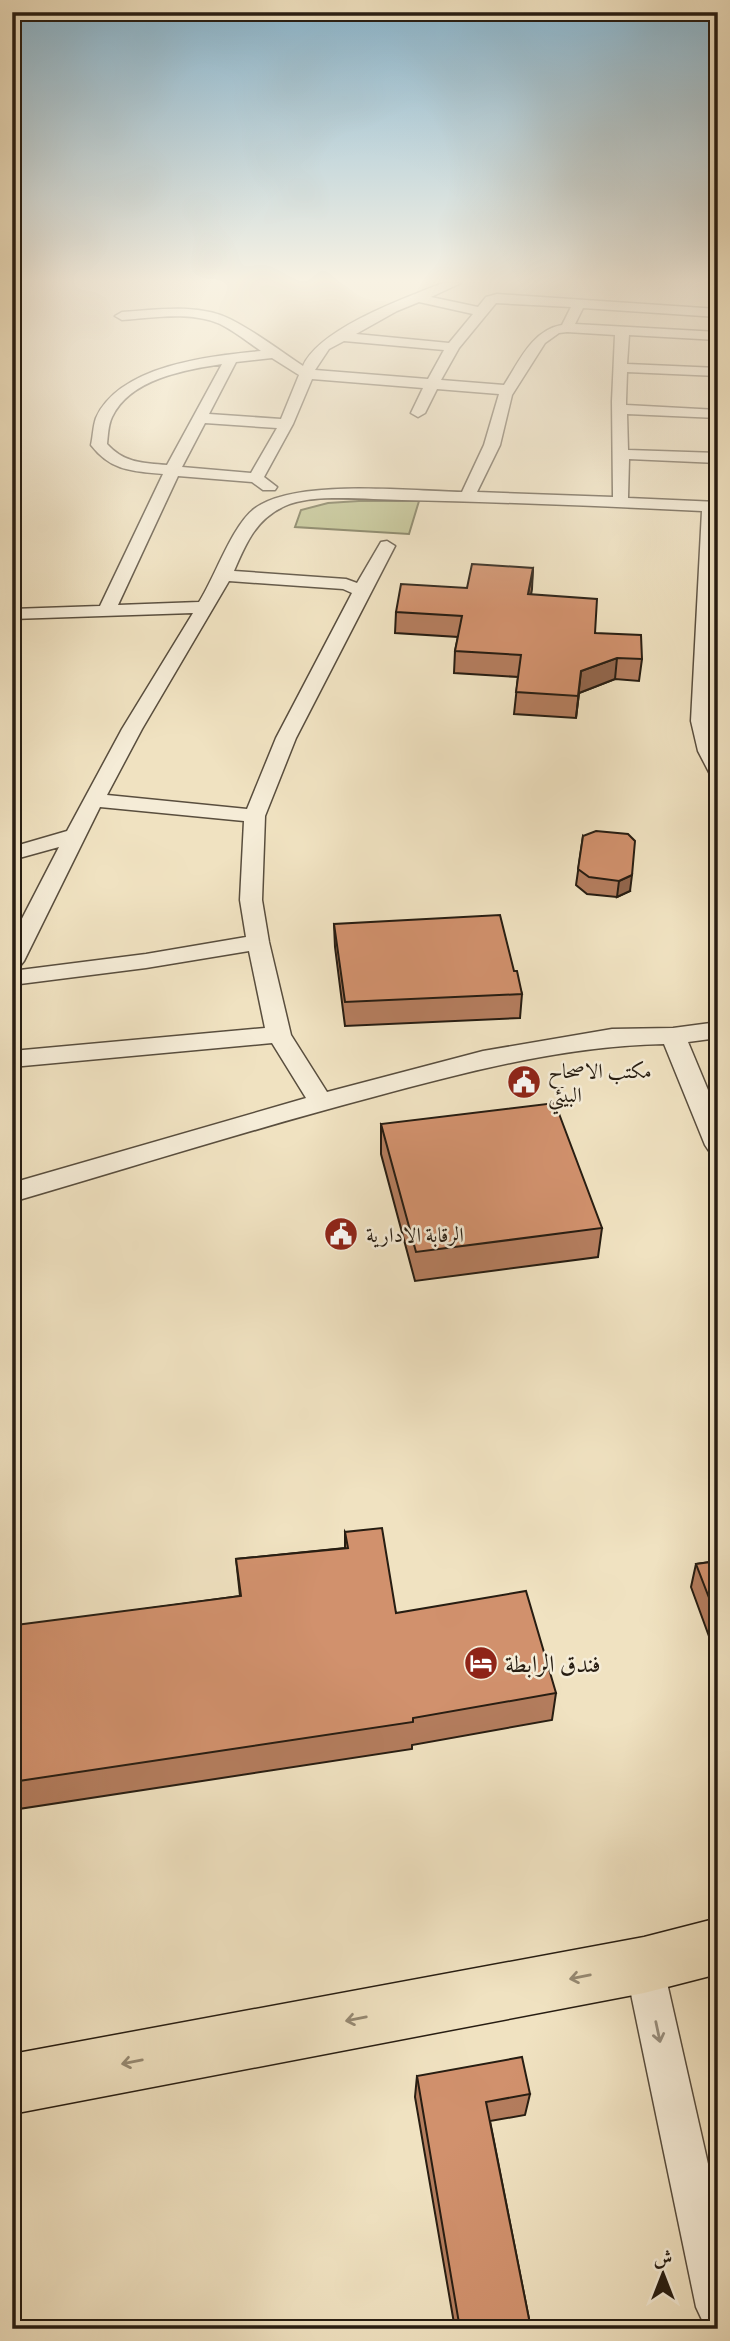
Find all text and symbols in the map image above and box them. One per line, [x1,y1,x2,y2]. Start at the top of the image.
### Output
place label: مكتب الاصحاح البيئي [548,1055,652,1115]
public building icon: مكتب الاصحاح البيئي [505,1063,543,1101]
public building icon: الرقابة الادارية [322,1215,360,1253]
place label: الرقابة الادارية [366,1219,464,1250]
hotel icon: فندق الرابطة [462,1644,500,1682]
place label: فندق الرابطة [505,1646,601,1681]
one-way arrow [569,1971,591,1985]
one-way arrow [345,2013,368,2027]
one-way arrow [652,2020,666,2043]
one-way arrow [121,2055,144,2069]
north arrow [628,2240,698,2310]
text: ش [654,2243,672,2271]

